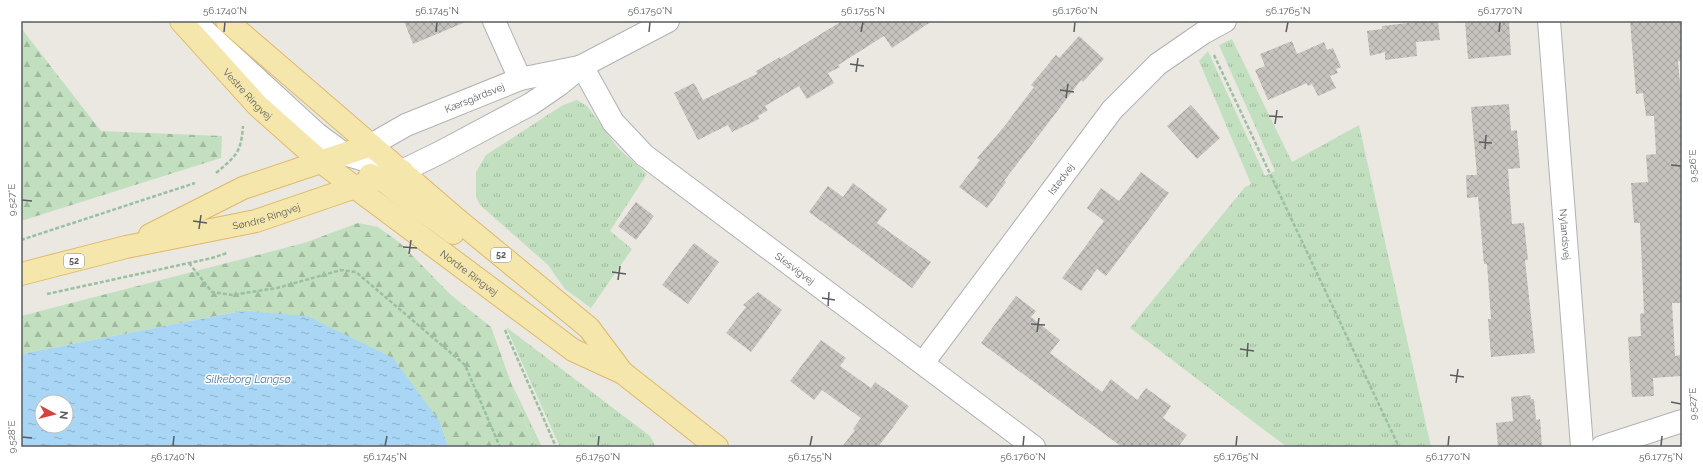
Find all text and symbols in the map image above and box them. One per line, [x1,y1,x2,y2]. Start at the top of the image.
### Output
text: 56.1740°N [203,5,247,16]
text: 56.1745°N [415,5,459,16]
text: 56.1750°N [628,5,672,16]
text: 56.1755°N [841,5,885,16]
text: 56.1760°N [1052,5,1098,16]
text: 56.1765°N [1266,5,1310,16]
text: 56.1770°N [1478,5,1522,16]
street label: Vestre Ringvej [221,67,274,122]
street label: Kærsgårdsvej [443,81,506,115]
text: 9.526°E [1687,149,1698,183]
street label: Istedvej [1046,161,1076,197]
text: 9.527°E [6,184,17,216]
street label: Søndre Ringvej [232,201,301,232]
street label: Nylandsvej [1558,208,1572,260]
street label: Nordre Ringvej [438,248,500,298]
road number: 52 [491,248,511,262]
street label: Slesvigvej [773,250,817,287]
road number: 52 [64,254,84,268]
water label: Silkeborg Langsø [204,373,291,386]
text: 9.527°E [1687,388,1698,420]
north arrow [34,394,74,434]
text: N [56,410,70,420]
text: 9.528°E [6,420,17,454]
text: 56.1740°N [151,451,195,462]
text: 56.1745°N [363,451,407,462]
text: 56.1750°N [576,451,620,462]
text: 56.1755°N [788,451,832,462]
text: 56.1760°N [1000,451,1046,462]
text: 56.1765°N [1214,451,1258,462]
text: 56.1770°N [1426,451,1470,462]
text: 56.1775°N [1639,451,1683,462]

